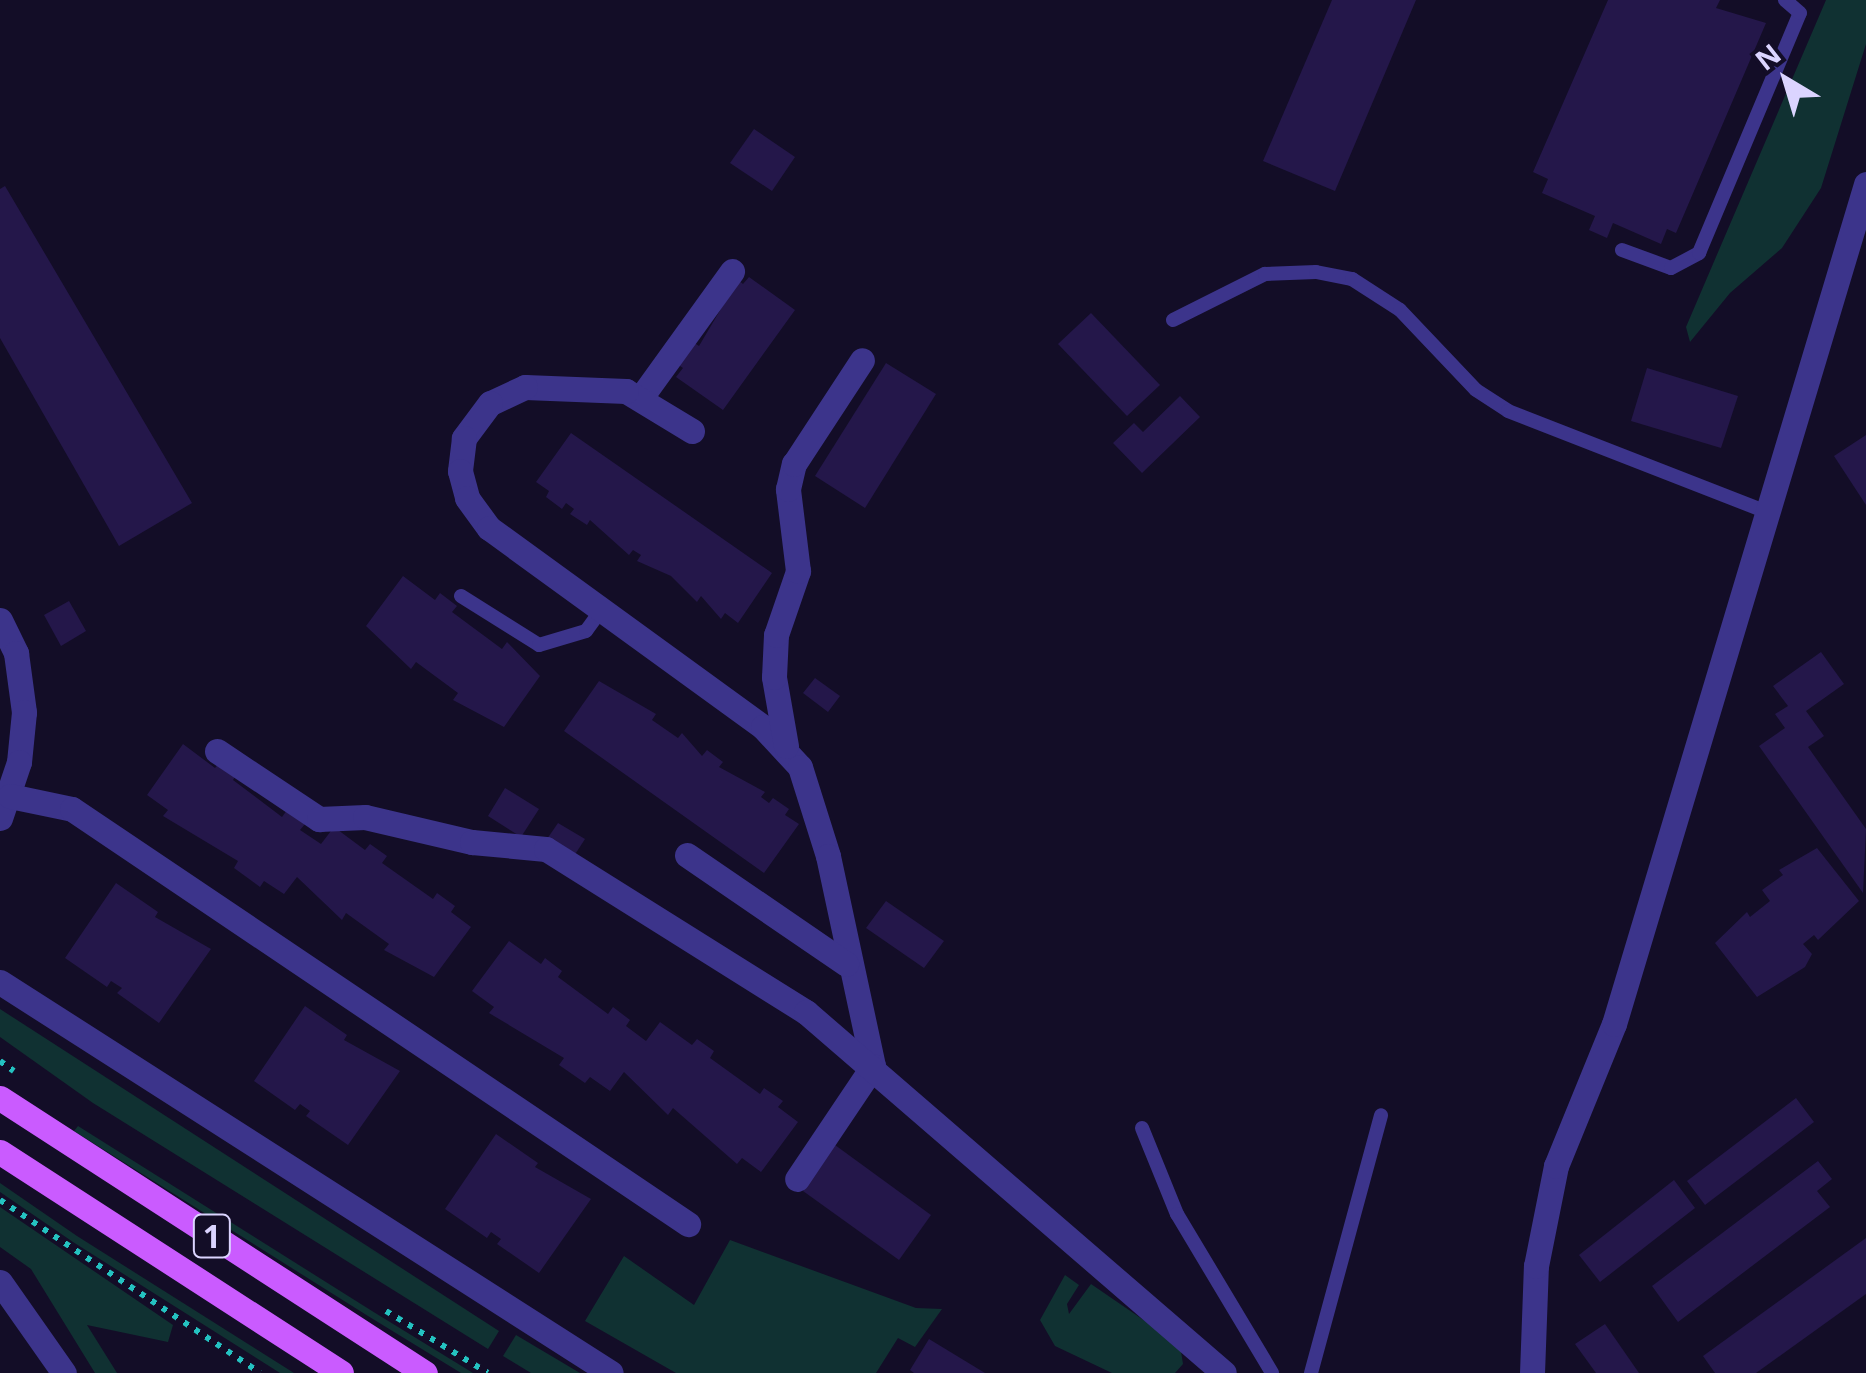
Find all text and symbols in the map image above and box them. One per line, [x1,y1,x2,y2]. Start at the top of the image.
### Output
north arrow [1736,30,1836,130]
text: N [1747,34,1788,78]
road number: 1 [192,1209,232,1263]

